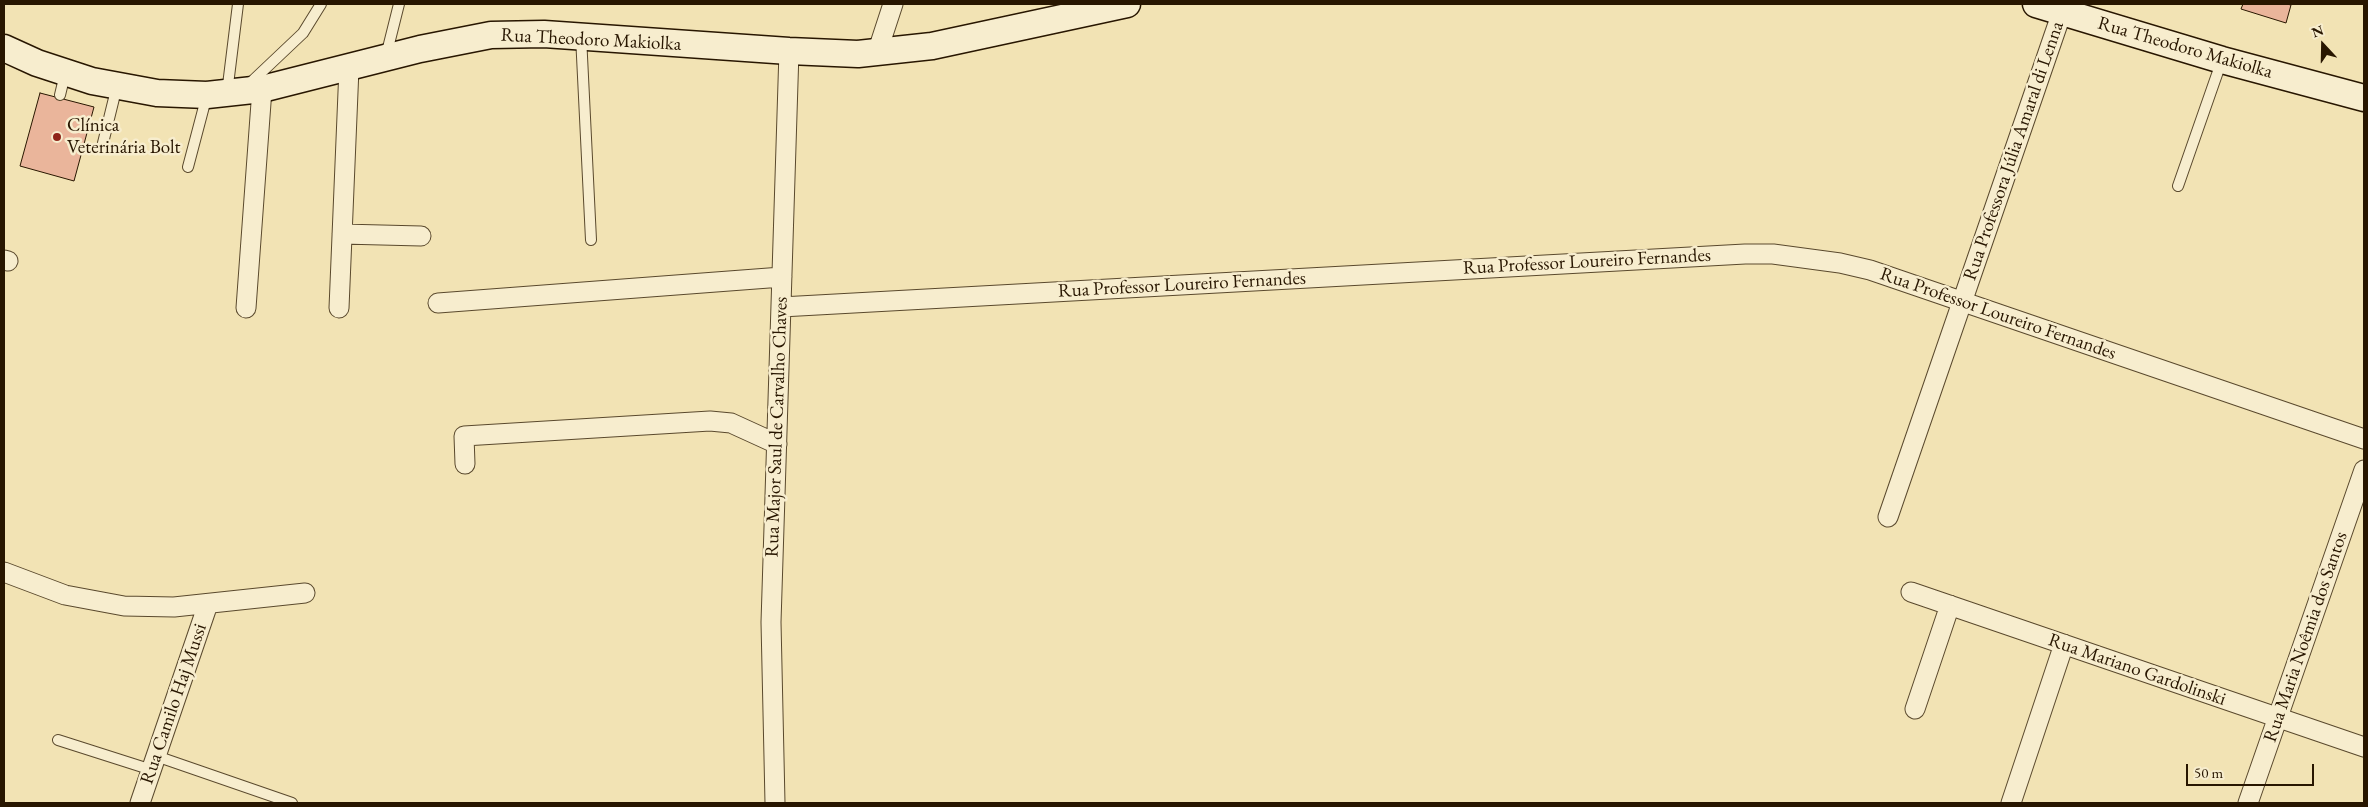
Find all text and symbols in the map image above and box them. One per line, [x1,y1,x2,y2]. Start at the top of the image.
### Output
street label: Rua Theodoro Makiolka [2095,12,2275,84]
street label: Rua Professora Júlia Amaral di Lenna [1959,18,2069,284]
north arrow [2298,20,2348,70]
text: N [2309,21,2326,41]
street label: Rua Theodoro Makiolka [500,24,682,56]
place label: Clínica Veterinária Bolt [67,115,180,159]
marker: Clínica Veterinária Bolt [51,131,63,143]
street label: Rua Professor Loureiro Fernandes [1462,244,1712,280]
street label: Rua Professor Loureiro Fernandes [1877,263,2119,365]
street label: Rua Professor Loureiro Fernandes [1057,267,1307,303]
street label: Rua Major Saul de Carvalho Chaves [761,296,793,558]
street label: Rua Maria Noêmia dos Santos [2259,529,2353,745]
street label: Rua Camilo Haj Mussi [136,621,212,787]
street label: Rua Mariano Gardolinski [2045,629,2229,711]
scale bar [2188,754,2316,786]
text: 50 m [2194,763,2223,782]

